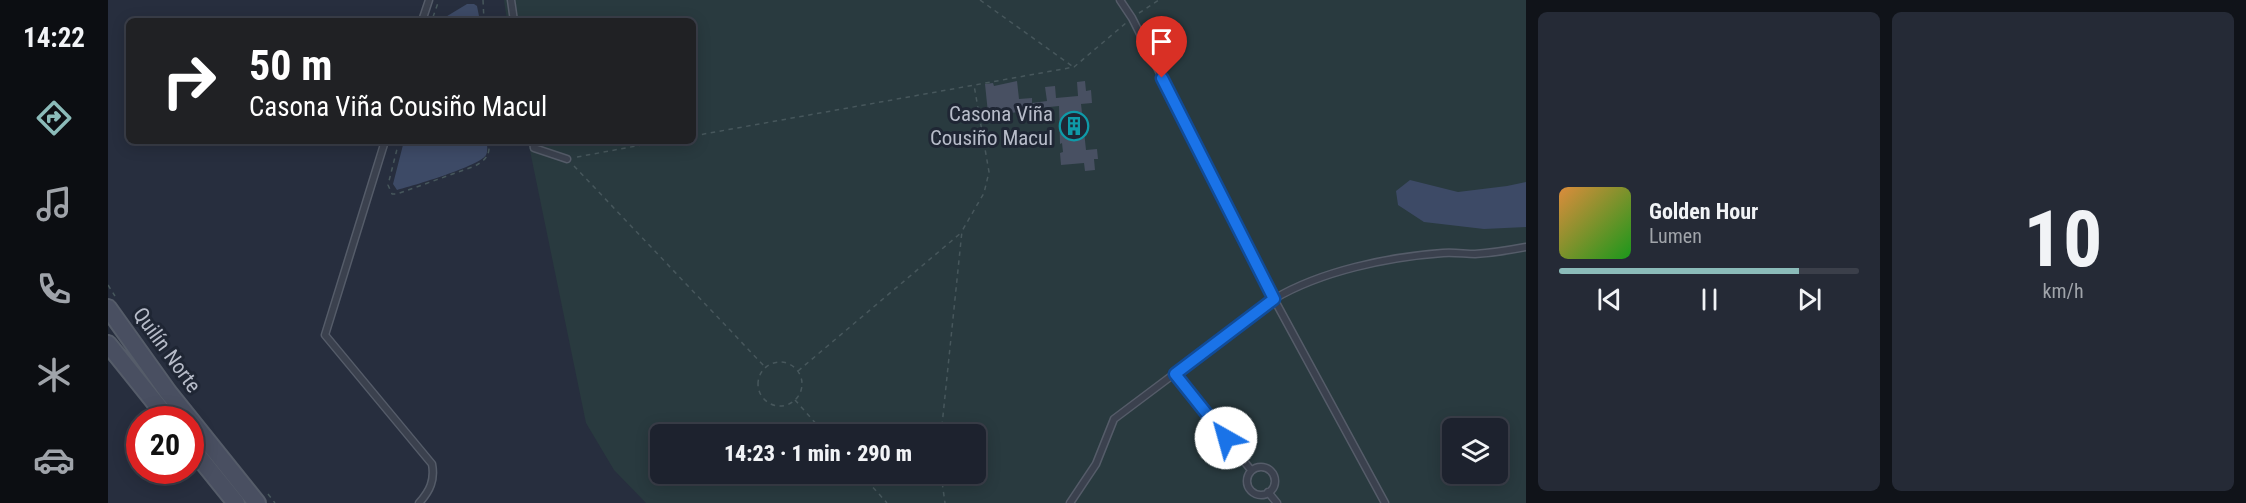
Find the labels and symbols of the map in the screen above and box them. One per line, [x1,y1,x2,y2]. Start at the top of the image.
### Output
pin [1136,16,1187,78]
place label: Casona Viña Cousiño Macul [930,102,1053,150]
building icon: Casona Viña Cousiño Macul [1058,110,1090,142]
street label: Quilín Norte [128,303,206,397]
speed limit sign: 20 [126,406,204,484]
position arrow [1194,406,1258,470]

